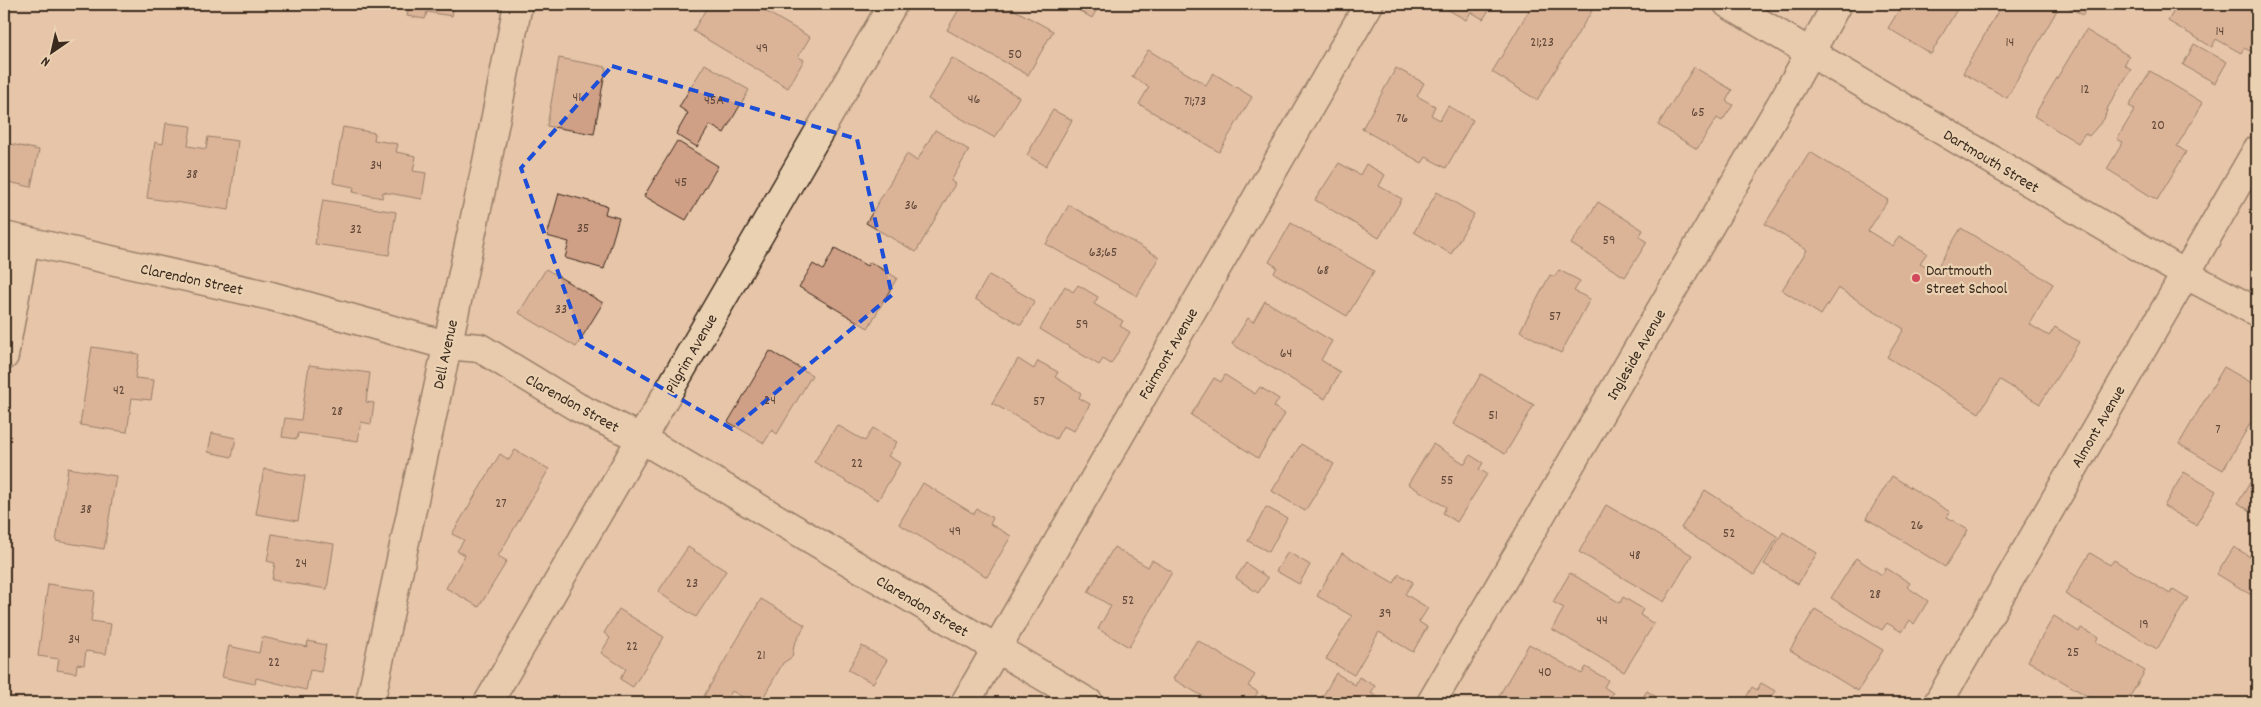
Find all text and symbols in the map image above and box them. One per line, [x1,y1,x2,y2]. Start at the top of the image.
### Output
house number: 14 [2216,22,2224,42]
north arrow [28,28,78,78]
house number: 21;23 [1530,33,1554,53]
house number: 14 [2006,33,2014,53]
house number: 49 [756,39,768,59]
house number: 50 [1008,45,1022,65]
text: N [37,51,54,71]
house number: 12 [2080,80,2090,100]
house number: 41 [573,88,581,108]
house number: 46 [968,90,980,110]
house number: 45A [704,91,724,111]
house number: 71;73 [1184,92,1206,112]
house number: 65 [1691,103,1705,123]
house number: 76 [1396,109,1408,129]
house number: 20 [2151,116,2165,136]
street label: Dartmouth Street [1938,124,2043,200]
house number: 34 [370,156,382,176]
house number: 38 [186,165,198,185]
house number: 45 [675,173,687,193]
house number: 36 [904,196,918,216]
house number: 35 [577,219,589,239]
house number: 32 [350,220,362,240]
house number: 59 [1603,231,1615,251]
house number: 63;65 [1089,243,1117,263]
street label: Clarendon Street [138,258,245,303]
place label: Dartmouth Street School [1926,260,2008,301]
house number: 68 [1317,261,1330,281]
marker: Dartmouth Street School [1910,272,1922,284]
house number: 33 [555,300,567,320]
street label: Fairmont Avenue [1134,304,1205,404]
street label: Ingleside Avenue [1602,305,1673,405]
house number: 57 [1549,307,1561,327]
street label: Pilgrim Avenue [660,310,724,398]
house number: 59 [1076,315,1088,335]
street label: Dell Avenue [428,318,465,391]
house number: 64 [1280,344,1292,364]
street label: Clarendon Street [521,369,623,440]
house number: 42 [113,381,125,401]
street label: Almont Avenue [2066,382,2132,473]
house number: 24 [764,391,776,411]
house number: 57 [1033,392,1045,412]
house number: 28 [331,402,343,422]
house number: 51 [1488,406,1498,426]
house number: 7 [2215,420,2221,440]
house number: 22 [851,454,863,474]
house number: 55 [1441,471,1453,491]
house number: 27 [495,494,507,514]
house number: 38 [80,500,92,520]
house number: 26 [1911,516,1924,536]
house number: 49 [949,522,961,542]
house number: 52 [1723,524,1735,544]
house number: 48 [1629,546,1641,566]
house number: 24 [295,554,307,574]
street label: Clarendon Street [871,570,972,644]
house number: 23 [686,574,698,594]
house number: 28 [1869,585,1881,605]
house number: 52 [1122,591,1134,611]
house number: 39 [1379,604,1391,624]
house number: 44 [1596,611,1608,631]
house number: 19 [2139,615,2149,635]
house number: 34 [68,630,80,650]
house number: 22 [626,637,638,657]
house number: 25 [2067,643,2079,663]
house number: 21 [756,646,766,666]
house number: 22 [268,653,280,673]
house number: 40 [1538,663,1552,683]

